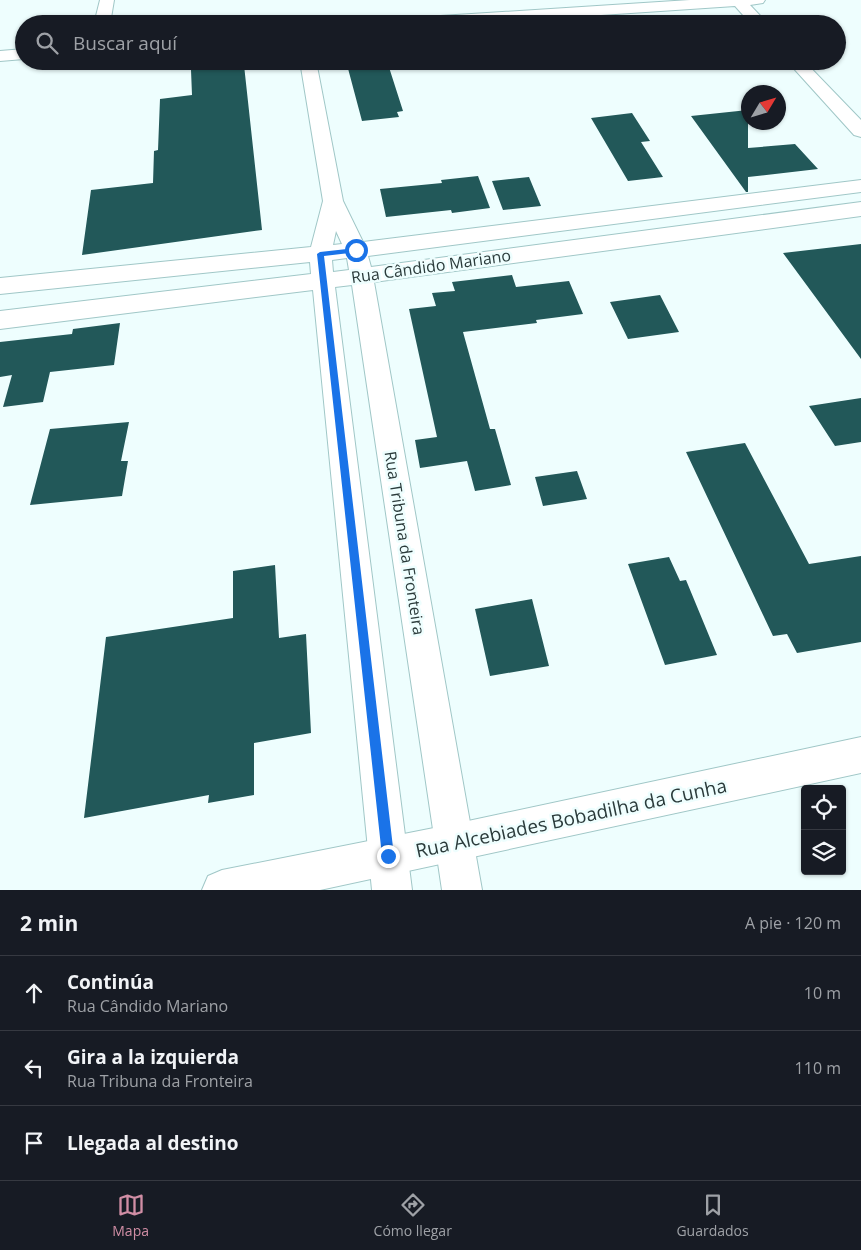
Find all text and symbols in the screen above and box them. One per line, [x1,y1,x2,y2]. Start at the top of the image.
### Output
search box [15,15,846,70]
icon: search [33,29,61,57]
text: Buscar aquí [73,30,177,56]
north arrow [741,85,786,130]
route start [345,239,368,262]
street label: Rua Cândido Mariano [350,244,512,288]
street label: Rua Tribuna da Fronteira [380,450,430,636]
street label: Rua Alcebiades Bobadilha da Cunha [413,772,729,864]
map controls [801,785,846,875]
button: locate [801,785,846,830]
button: layers [801,830,846,875]
route end [377,845,400,868]
text: 2 min [20,909,78,937]
text: A pie · 120 m [745,912,841,934]
text: Continúa [67,969,154,995]
icon: ahead [20,979,48,1007]
text: 10 m [804,982,841,1004]
text: Rua Cândido Mariano [67,995,228,1017]
text: Gira a la izquierda [67,1044,239,1070]
icon: left [20,1054,48,1082]
text: 110 m [795,1057,841,1079]
text: Rua Tribuna da Fronteira [67,1070,253,1092]
icon: arrive [20,1129,48,1157]
text: Llegada al destino [67,1130,239,1156]
tab: Mapa [112,1191,149,1240]
tab: Cómo llegar [374,1191,452,1240]
tab: Guardados [676,1191,749,1240]

